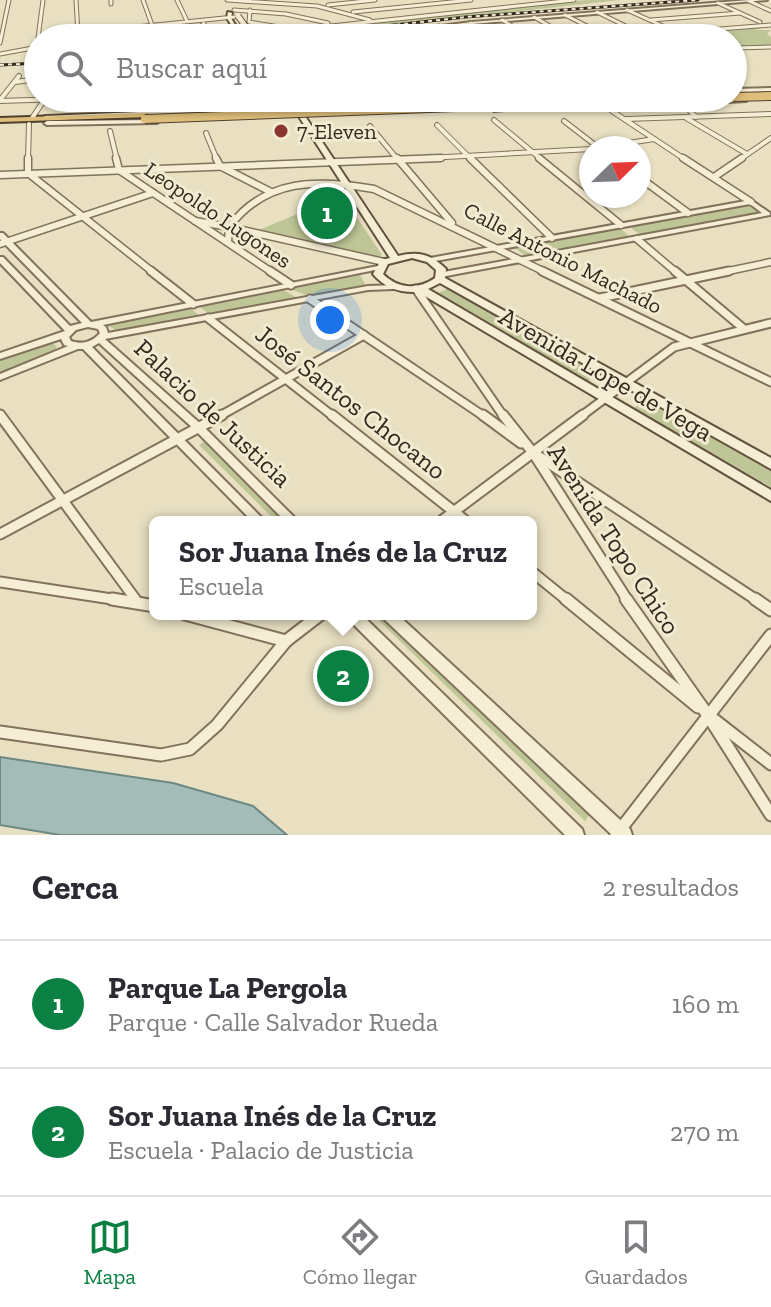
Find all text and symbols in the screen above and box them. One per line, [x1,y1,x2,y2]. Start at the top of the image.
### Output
search box [24,24,747,112]
icon: search [52,46,96,90]
text: Buscar aquí [116,50,267,86]
place label: 7-Eleven [297,118,377,145]
marker: 7-Eleven [272,122,290,140]
north arrow [579,136,651,208]
street label: Leopoldo Lugones [139,156,297,274]
pin: 1 [301,183,353,243]
street label: Calle Antonio Machado [459,196,667,320]
your location [310,300,350,340]
street label: Avenida Lope de Vega [494,300,719,448]
street label: José Santos Chocano [249,318,453,486]
street label: Palacio de Justicia [128,332,299,494]
street label: Avenida Topo Chico [541,438,687,640]
popup [149,516,537,620]
text: Sor Juana Inés de la Cruz [179,534,507,570]
text: Escuela [179,570,264,602]
pin: 2 [317,646,369,706]
text: Cerca [32,867,119,908]
text: 2 resultados [602,871,739,903]
text: Parque La Pergola [108,970,347,1006]
text: 1 [53,988,63,1020]
text: 160 m [672,988,739,1020]
text: Parque · Calle Salvador Rueda [108,1006,438,1038]
text: Sor Juana Inés de la Cruz [108,1098,437,1134]
text: 2 [51,1116,65,1148]
text: 270 m [670,1116,739,1148]
text: Escuela · Palacio de Justicia [108,1134,414,1166]
tab: Mapa [83,1215,136,1290]
tab: Cómo llegar [303,1215,418,1290]
tab: Guardados [584,1215,688,1290]

